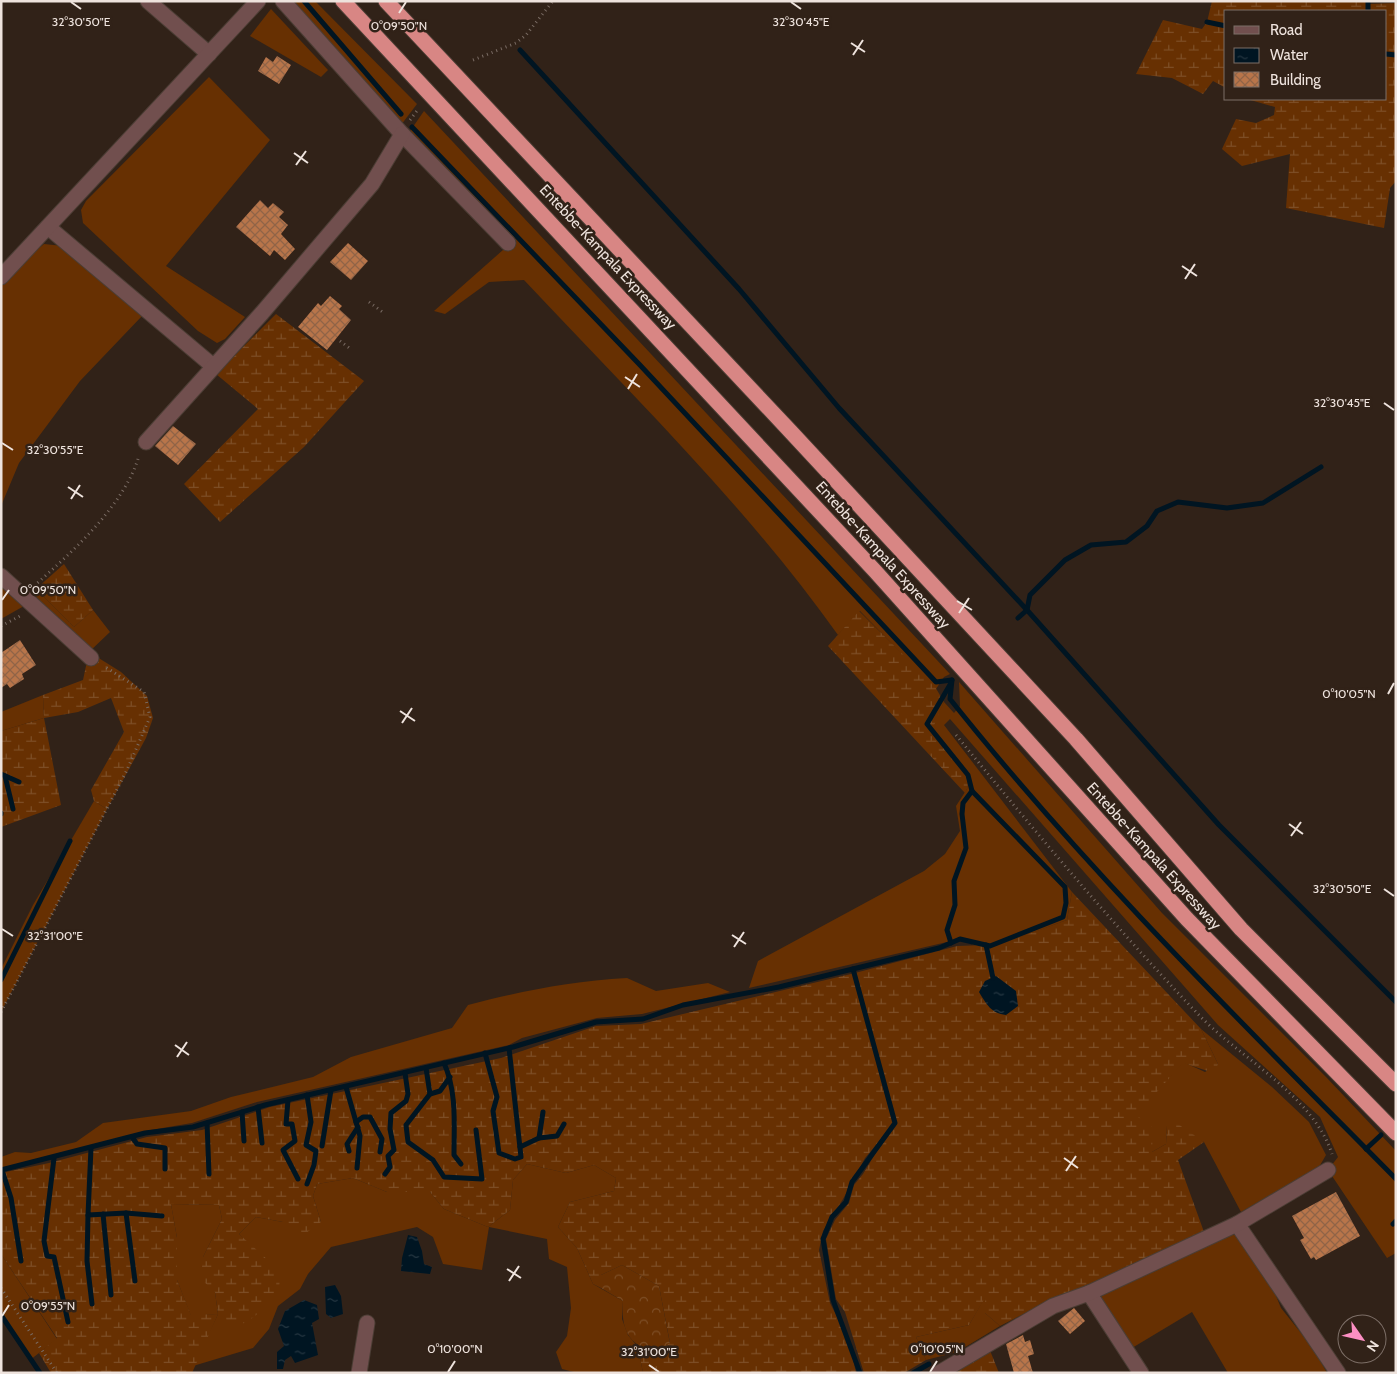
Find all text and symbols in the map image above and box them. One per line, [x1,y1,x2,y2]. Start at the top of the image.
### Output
legend [1224,10,1387,100]
text: 32°30'50"E [52,14,111,29]
text: 32°30'45"E [773,14,830,29]
text: 0°09'50"N [371,18,427,33]
text: Road [1270,21,1303,39]
text: Water [1270,46,1308,64]
text: Building [1270,71,1321,89]
street label: Entebbe-Kampala Expressway [536,181,680,334]
text: 32°30'45"E [1314,395,1371,410]
text: 32°30'55"E [27,442,84,457]
street label: Entebbe-Kampala Expressway [812,478,954,633]
text: 0°09'50"N [20,582,76,597]
text: 0°10'05"N [1322,686,1376,701]
street label: Entebbe-Kampala Expressway [1083,779,1225,934]
text: 32°30'50"E [1313,881,1372,896]
text: 32°31'00"E [27,928,83,943]
text: 0°09'55"N [21,1298,75,1313]
north arrow [1337,1314,1387,1364]
text: N [1363,1337,1383,1355]
text: 0°10'00"N [427,1341,483,1356]
text: 0°10'05"N [910,1341,964,1356]
text: 32°31'00"E [621,1344,677,1359]

